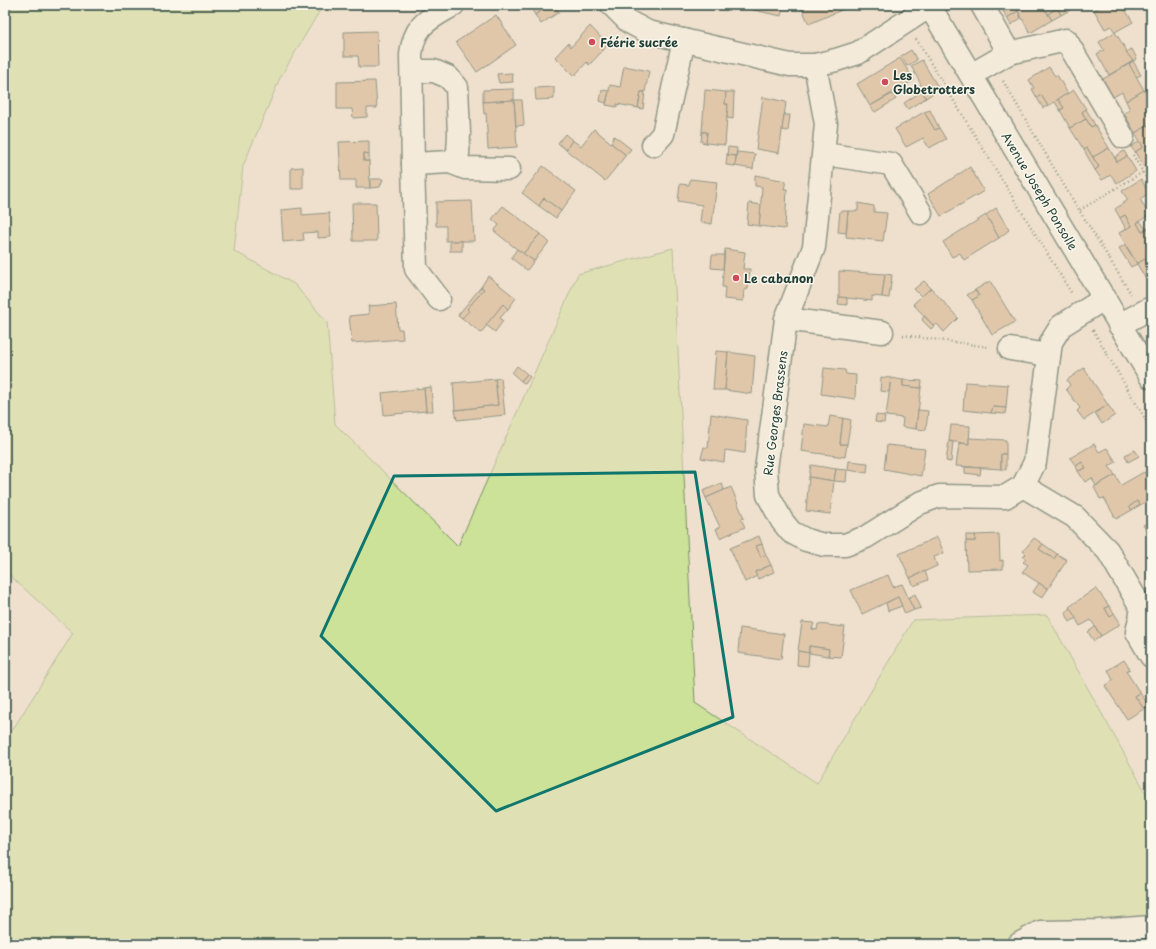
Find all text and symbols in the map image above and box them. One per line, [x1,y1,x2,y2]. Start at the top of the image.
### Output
place label: Féérie sucrée [600,33,678,51]
marker: Féérie sucrée [587,37,597,47]
place label: Les Globetrotters [893,66,975,98]
marker: Les Globetrotters [880,77,890,87]
street label: Avenue Joseph Ponsolle [998,129,1083,254]
place label: Le cabanon [744,269,814,287]
marker: Le cabanon [731,273,741,283]
street label: Rue Georges Brassens [758,349,792,476]

